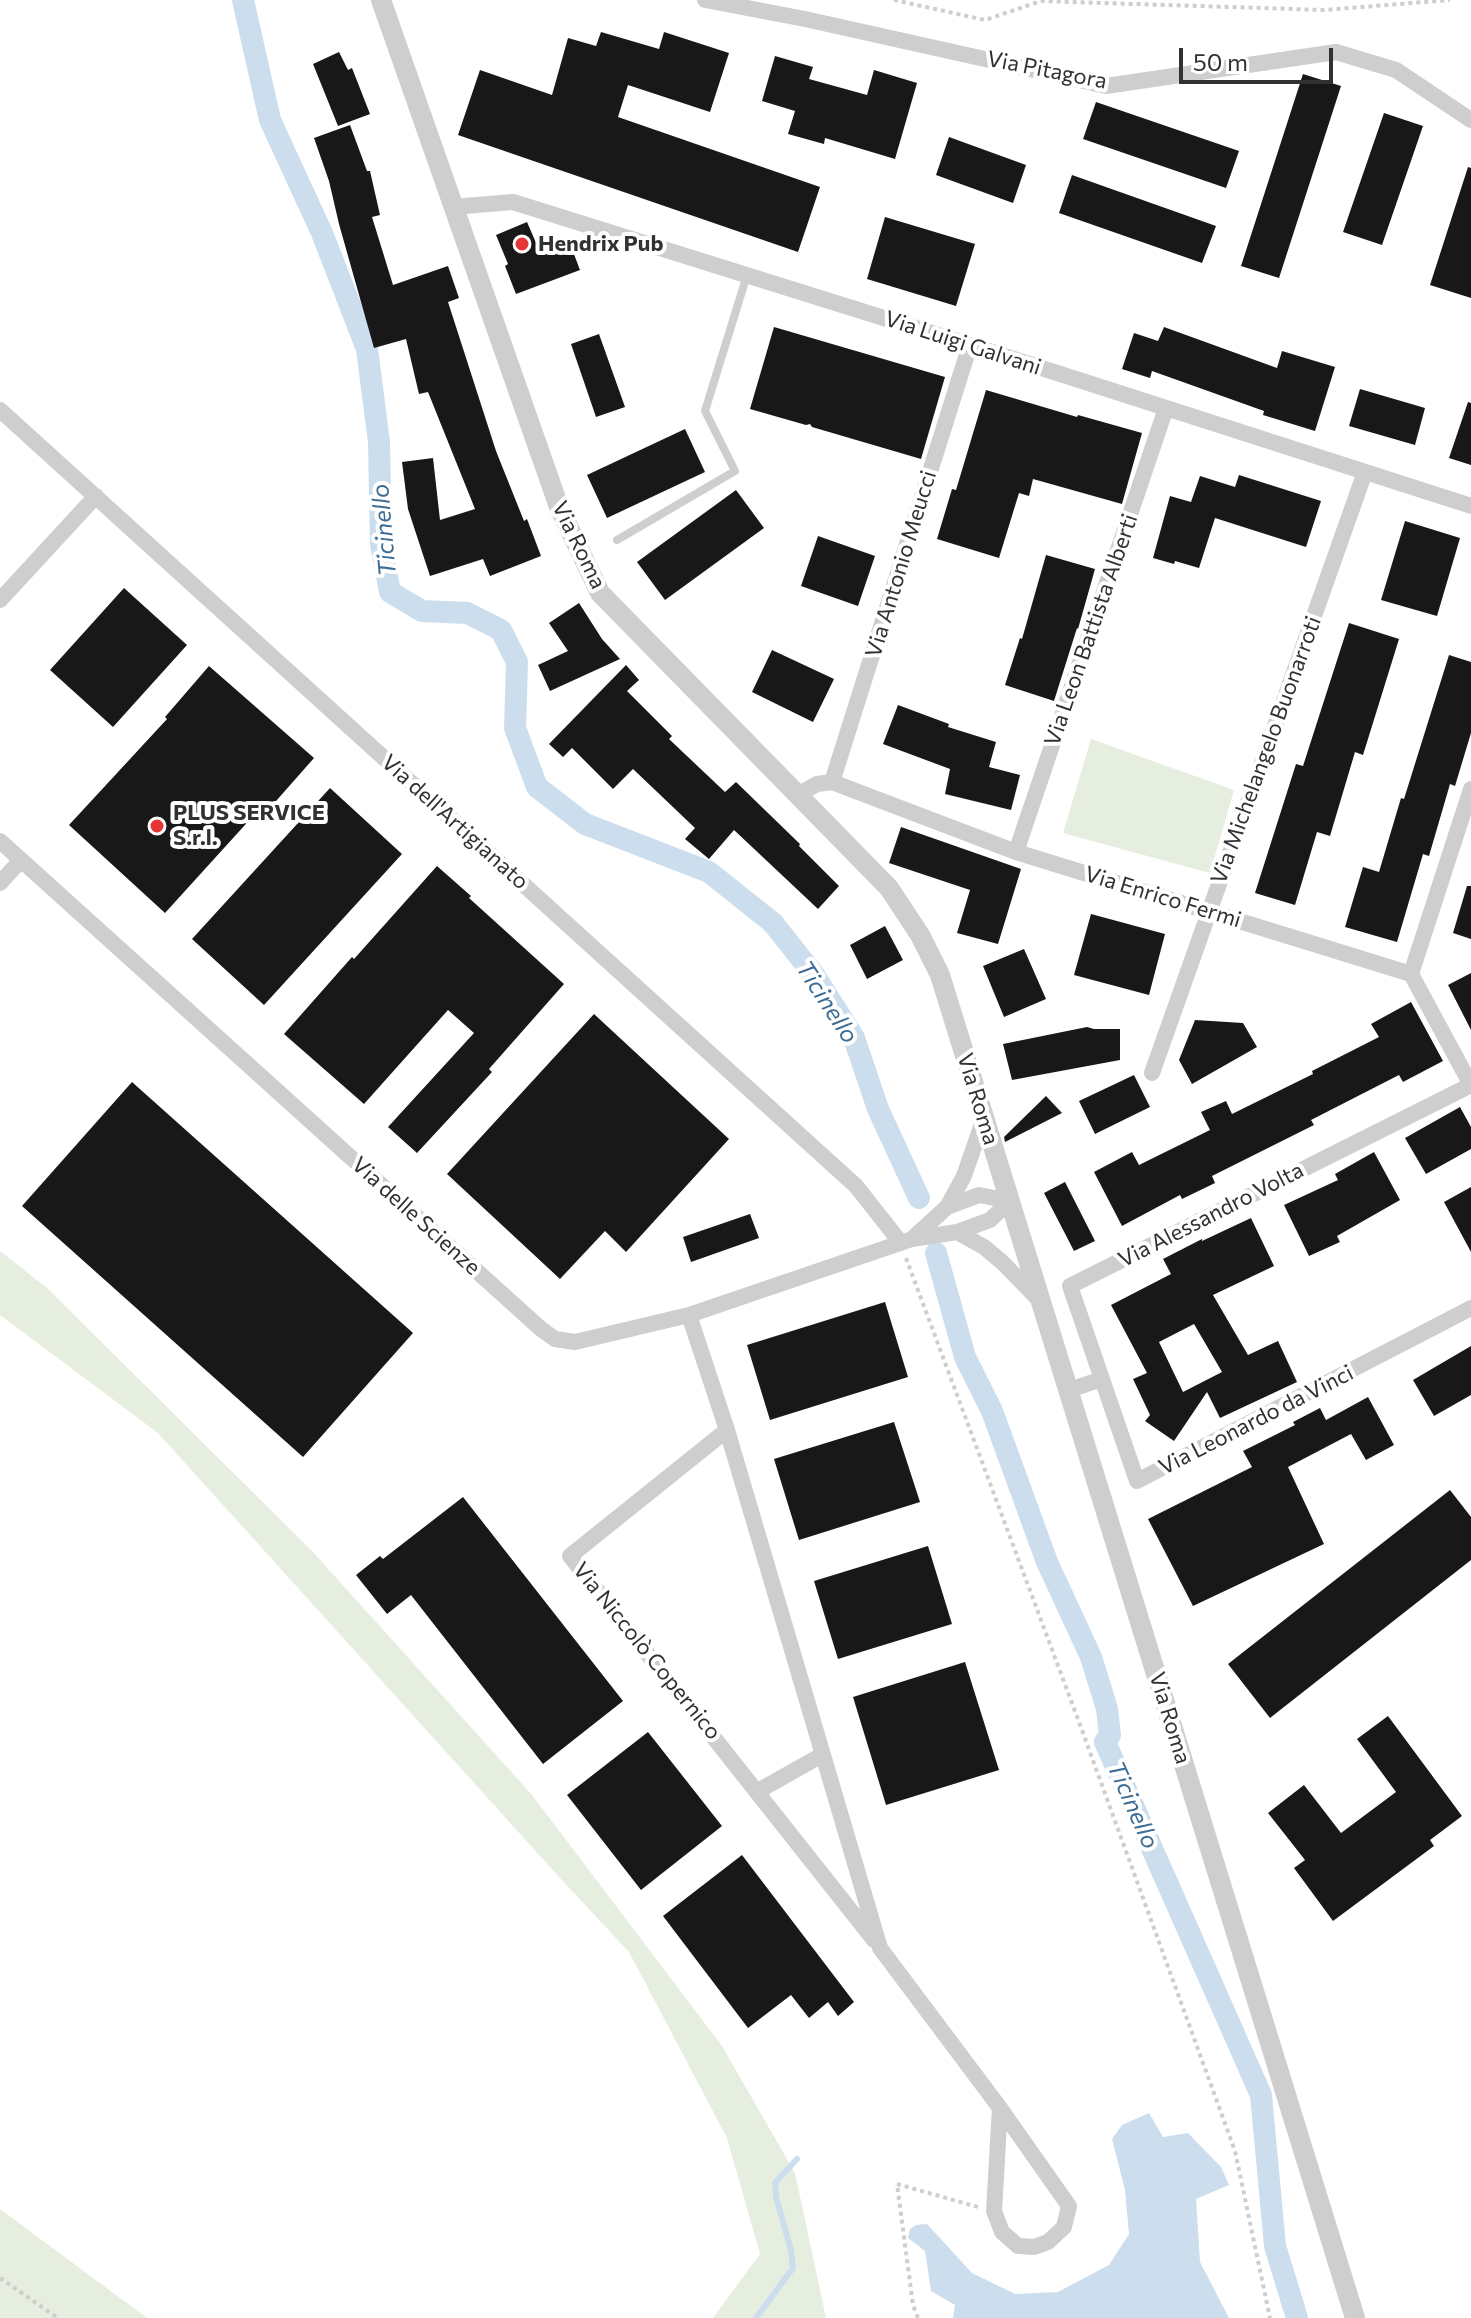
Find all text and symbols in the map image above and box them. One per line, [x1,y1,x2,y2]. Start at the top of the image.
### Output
scale bar [1183,32,1337,82]
street label: Via Pitagora [985,45,1109,95]
text: 50 m [1193,47,1248,76]
place label: Hendrix Pub [538,231,663,257]
marker: Hendrix Pub [513,235,531,253]
street label: Via Luigi Galvani [881,305,1045,381]
street label: Via Antonio Meucci [860,467,942,661]
water label: Ticinello [366,483,402,577]
street label: Via Roma [546,497,612,593]
street label: Via Leon Battista Alberti [1039,511,1143,749]
street label: Via Michelangelo Buonarroti [1205,613,1327,887]
street label: Via dell'Artigianato [376,749,534,895]
place label: PLUS SERVICE S.r.l. [173,800,325,852]
marker: PLUS SERVICE S.r.l. [148,817,166,835]
street label: Via Enrico Fermi [1082,861,1244,933]
water label: Ticinello [790,955,864,1049]
street label: Via Roma [952,1050,1004,1148]
street label: Via delle Scienze [346,1151,486,1281]
street label: Via Alessandro Volta [1114,1157,1308,1273]
street label: Via Leonardo da Vinci [1154,1359,1358,1481]
street label: Via Niccolò Copernico [567,1557,727,1745]
street label: Via Roma [1144,1669,1196,1767]
water label: Ticinello [1101,1757,1165,1853]

